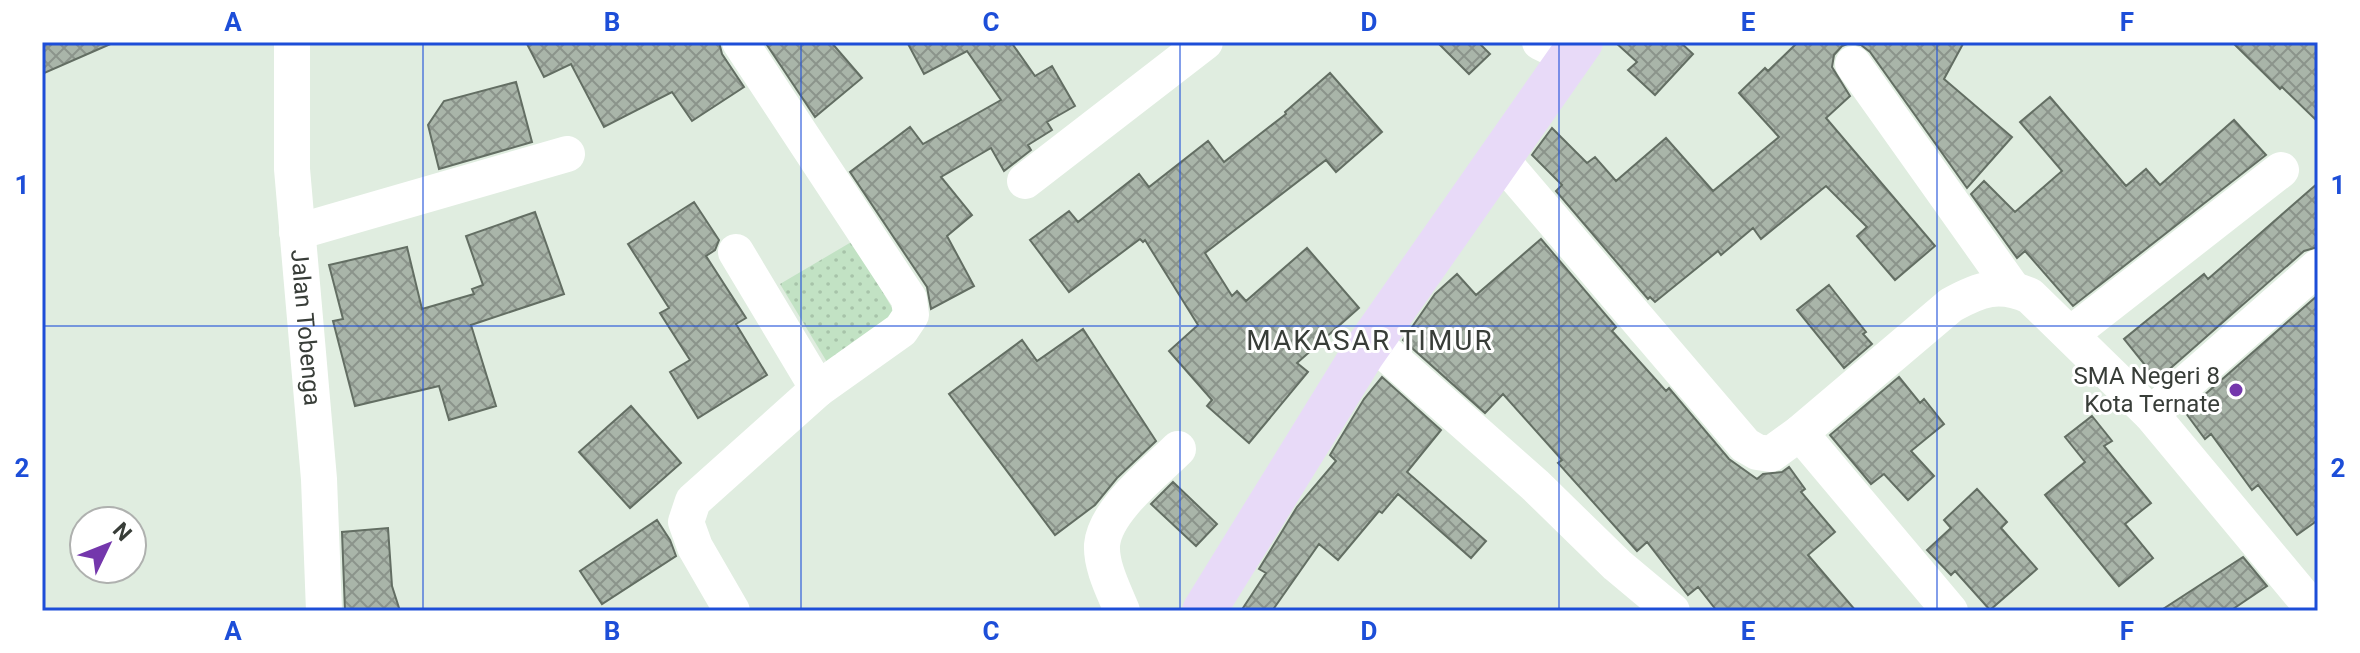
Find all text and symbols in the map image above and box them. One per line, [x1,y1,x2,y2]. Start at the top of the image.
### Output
text: A [224,7,242,37]
text: B [604,7,620,37]
text: C [982,7,1000,37]
text: D [1361,7,1377,37]
text: E [1741,7,1756,37]
text: F [2120,7,2134,37]
text: 1 [15,170,29,200]
text: 1 [2331,170,2345,200]
street label: Jalan Tobenga [285,248,327,407]
district label: MAKASAR TIMUR [1246,324,1494,357]
place label: SMA Negeri 8 Kota Ternate [2074,362,2220,418]
marker: SMA Negeri 8 Kota Ternate [2227,381,2245,399]
text: 2 [15,453,29,483]
text: 2 [2331,453,2345,483]
north arrow [68,505,148,585]
text: N [108,517,137,546]
text: A [224,616,242,646]
text: B [604,616,620,646]
text: C [982,616,1000,646]
text: D [1361,616,1377,646]
text: E [1741,616,1756,646]
text: F [2120,616,2134,646]

